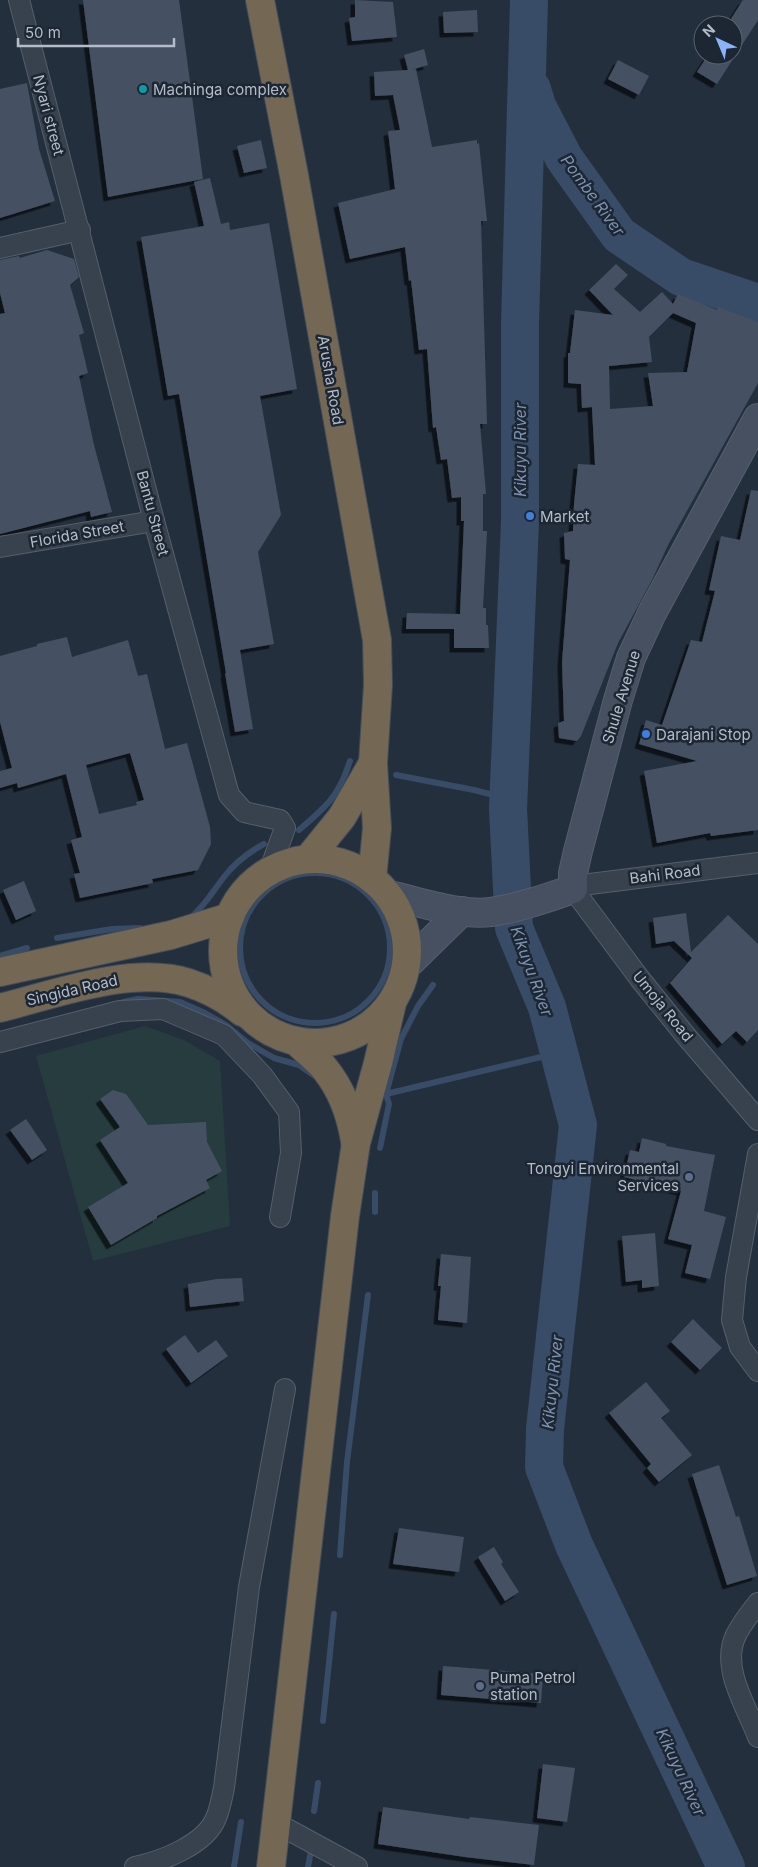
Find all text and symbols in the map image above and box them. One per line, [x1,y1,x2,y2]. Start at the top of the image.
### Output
scale bar [18,15,174,47]
north arrow [693,15,743,65]
text: N [699,20,718,40]
text: 50 m [25,23,61,42]
street label: Nyari street [29,73,69,157]
place label: Machinga complex [153,80,287,99]
marker: Machinga complex [137,83,149,95]
water label: Pombe River [557,151,630,240]
street label: Arusha Road [314,334,348,426]
water label: Kikuyu River [510,402,530,497]
street label: Bantu Street [133,468,174,558]
place label: Market [540,507,589,526]
marker: Market [524,510,536,522]
street label: Florida Street [28,516,126,552]
street label: Shule Avenue [598,648,644,746]
place label: Darajani Stop [656,725,751,744]
marker: Darajani Stop [640,728,652,740]
street label: Bahi Road [629,860,701,888]
water label: Kikuyu River [506,923,558,1020]
street label: Umoja Road [629,967,697,1045]
street label: Singida Road [25,970,119,1010]
place label: Tongyi Environmental Services [526,1159,679,1195]
marker: Tongyi Environmental Services [683,1171,695,1183]
water label: Kikuyu River [537,1333,567,1430]
place label: Puma Petrol station [490,1668,575,1704]
marker: Puma Petrol station [474,1680,486,1692]
water label: Kikuyu River [652,1725,710,1820]

